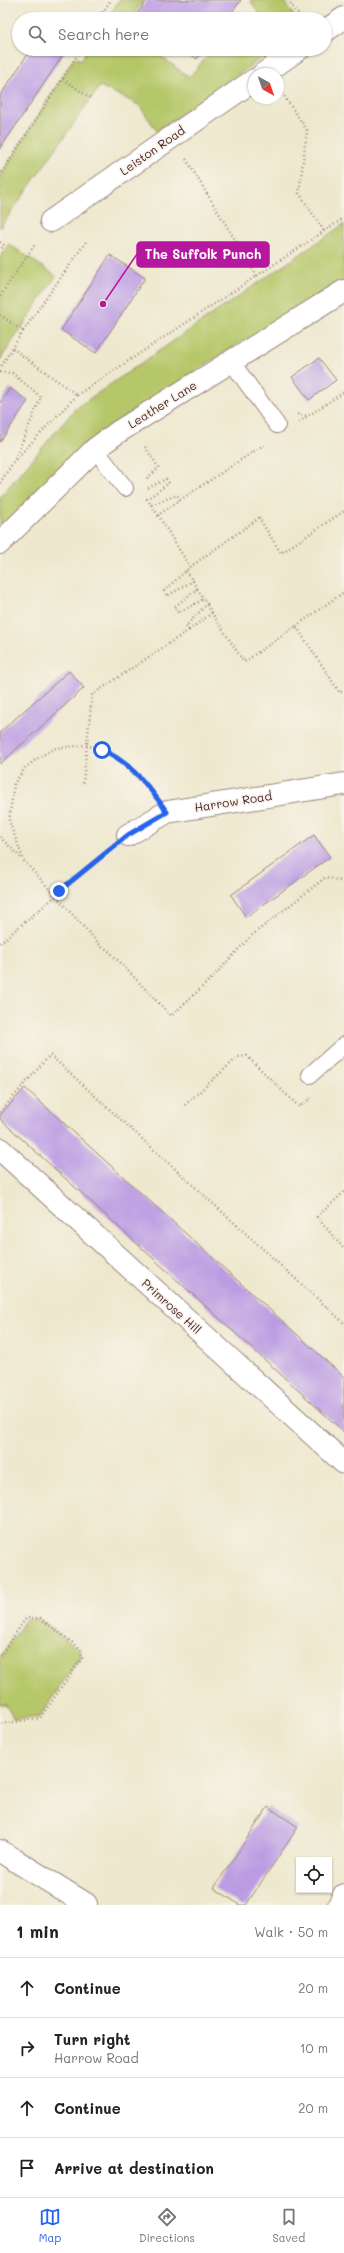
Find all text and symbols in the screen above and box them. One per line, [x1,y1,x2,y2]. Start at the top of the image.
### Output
search box [12,12,332,56]
icon: search [26,23,48,45]
text: Search here [58,24,149,44]
north arrow [248,68,284,104]
street label: Leiston Road [116,121,188,178]
callout: The Suffolk Punch [137,242,269,267]
text: The Suffolk Punch [145,245,262,262]
street label: Leather Lane [125,376,199,432]
route start [93,741,111,759]
street label: Harrow Road [193,787,273,815]
route end [50,882,68,900]
street label: Primrose Hill [139,1275,205,1337]
map controls [296,1857,332,1893]
button: locate [296,1857,332,1893]
text: 1 min [16,1920,59,1942]
text: Walk · 50 m [254,1923,328,1940]
icon: ahead [16,1977,38,1999]
text: Continue [54,1978,121,1998]
text: 20 m [298,1979,328,1996]
text: Turn right [54,2029,131,2049]
icon: right [16,2037,38,2059]
text: 10 m [300,2039,328,2056]
text: Harrow Road [54,2049,139,2066]
icon: ahead [16,2097,38,2119]
text: Continue [54,2098,121,2118]
text: 20 m [298,2099,328,2116]
icon: arrive [16,2157,38,2179]
text: Arrive at destination [54,2158,214,2178]
tab: Map [39,2206,61,2245]
tab: Directions [139,2206,195,2245]
tab: Saved [272,2206,305,2245]

